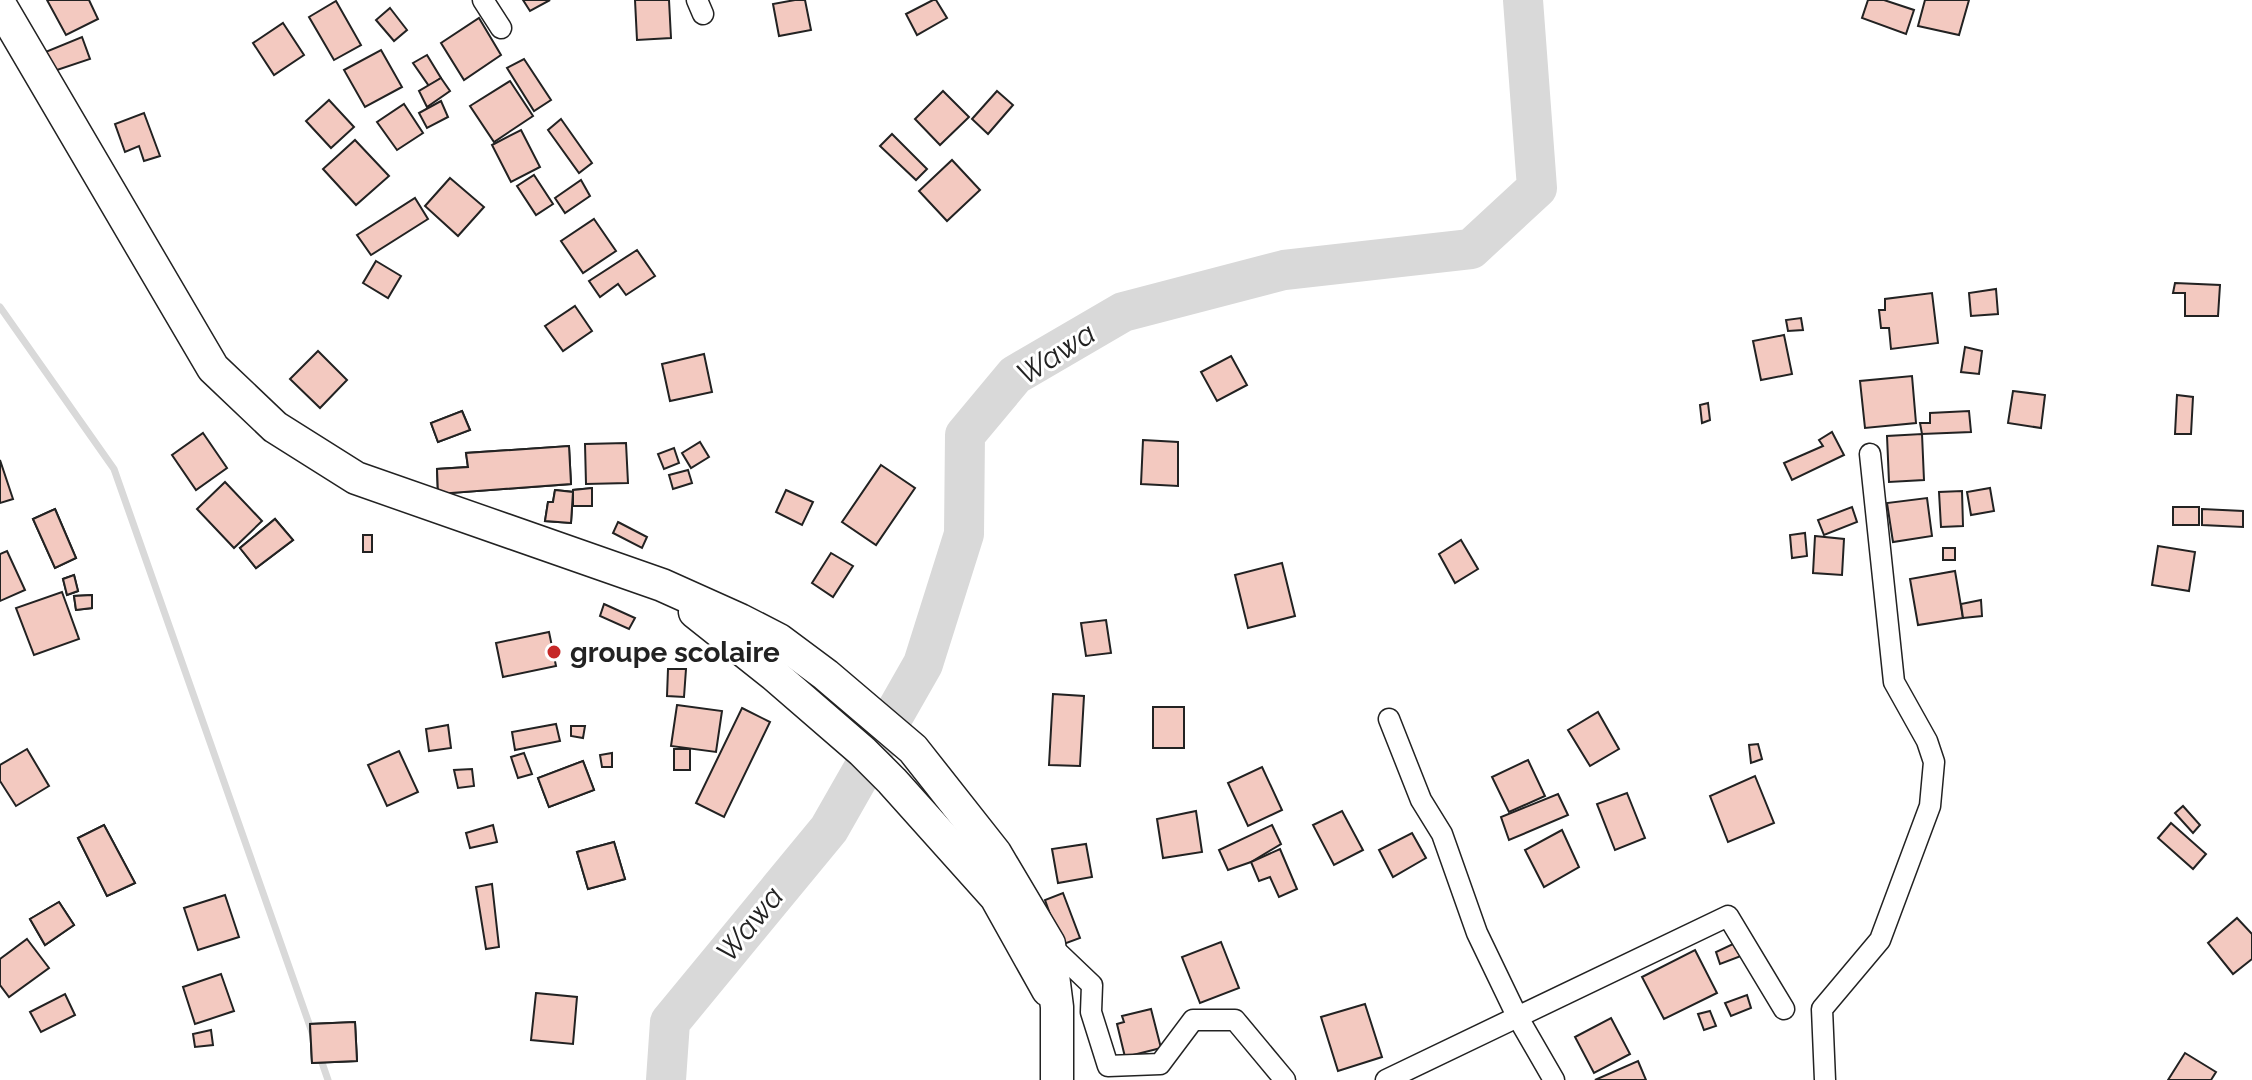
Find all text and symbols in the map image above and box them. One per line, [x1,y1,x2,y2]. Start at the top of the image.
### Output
water label: Wawa [1010,315,1102,392]
place label: groupe scolaire [570,636,780,669]
marker: groupe scolaire [545,643,563,661]
water label: Wawa [709,879,790,968]

